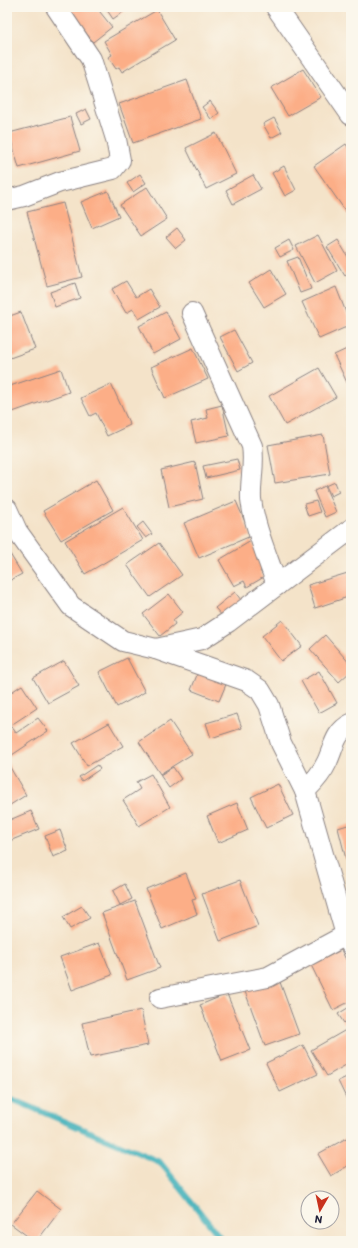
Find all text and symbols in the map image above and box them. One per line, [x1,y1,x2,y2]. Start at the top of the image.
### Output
north arrow [300,1190,340,1230]
text: N [314,1212,323,1226]

